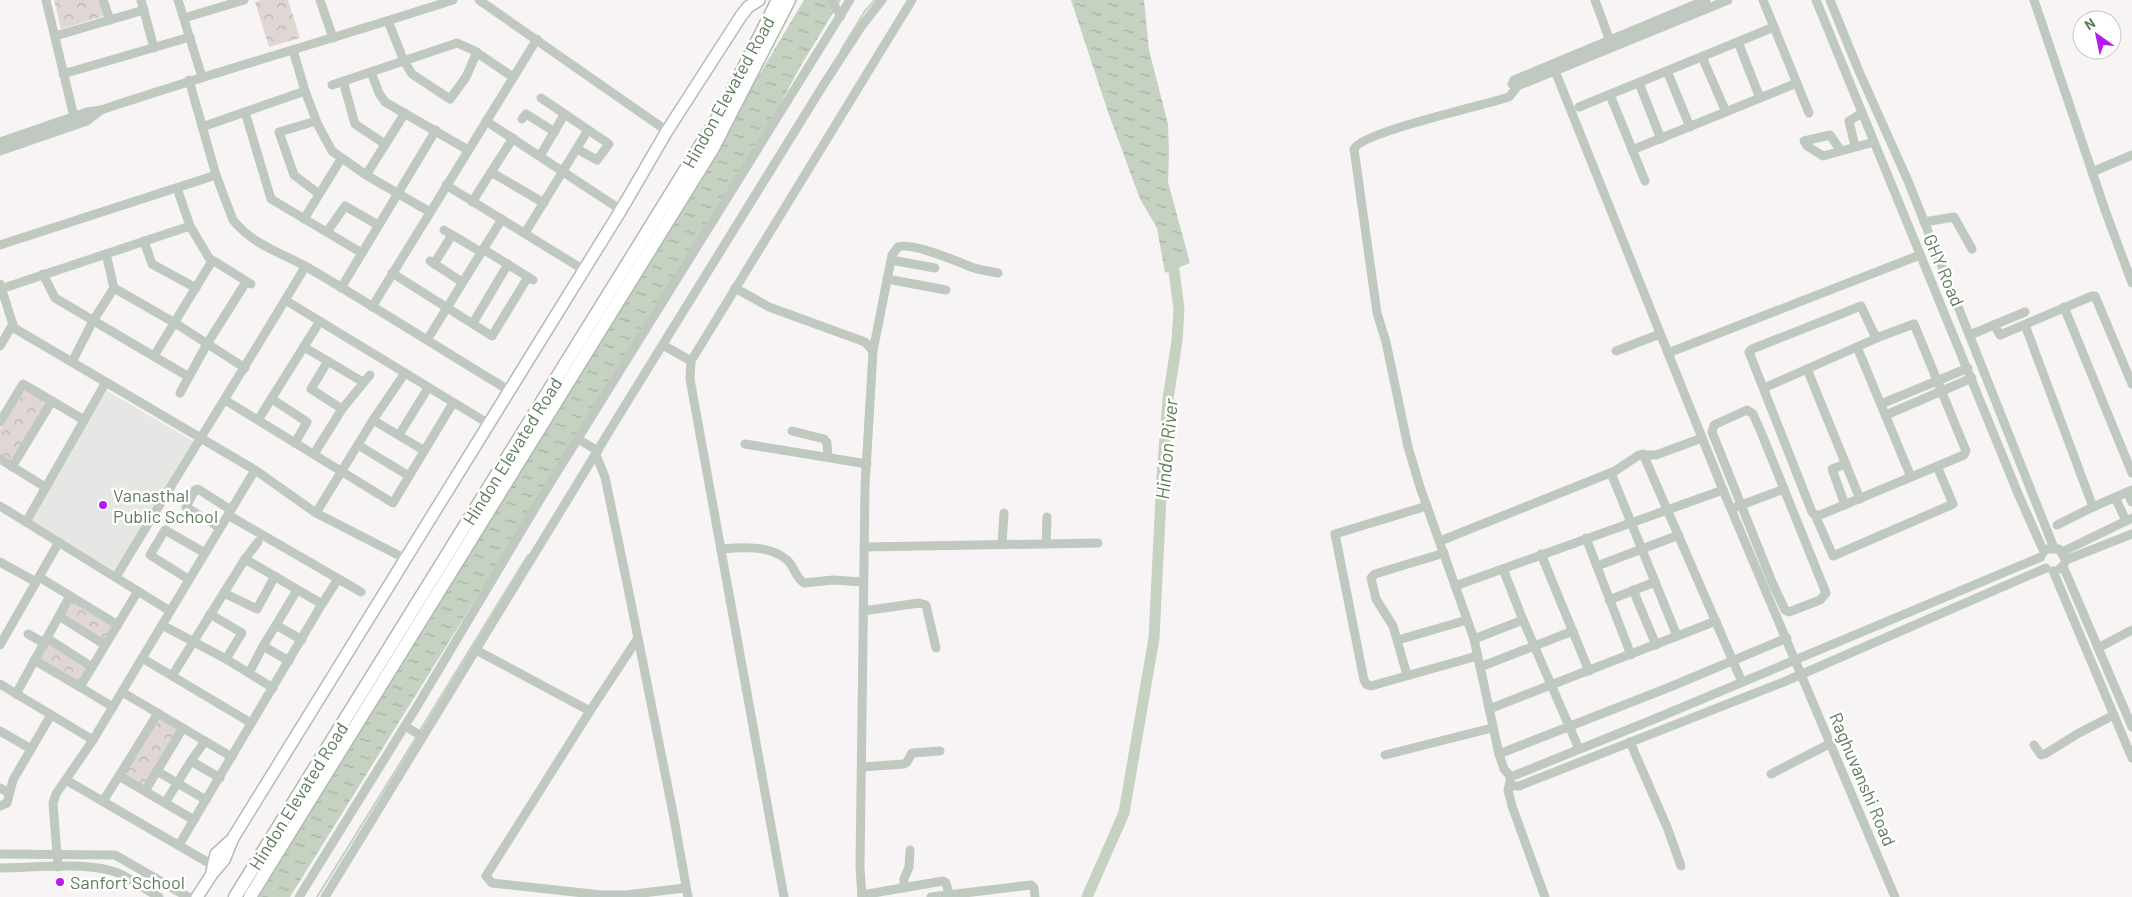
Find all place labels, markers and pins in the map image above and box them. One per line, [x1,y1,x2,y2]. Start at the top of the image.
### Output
place label: Vanasthal Public School [113,484,218,527]
marker: Vanasthal Public School [97,499,109,511]
place label: Sanfort School [70,871,185,893]
marker: Sanfort School [54,876,66,888]

